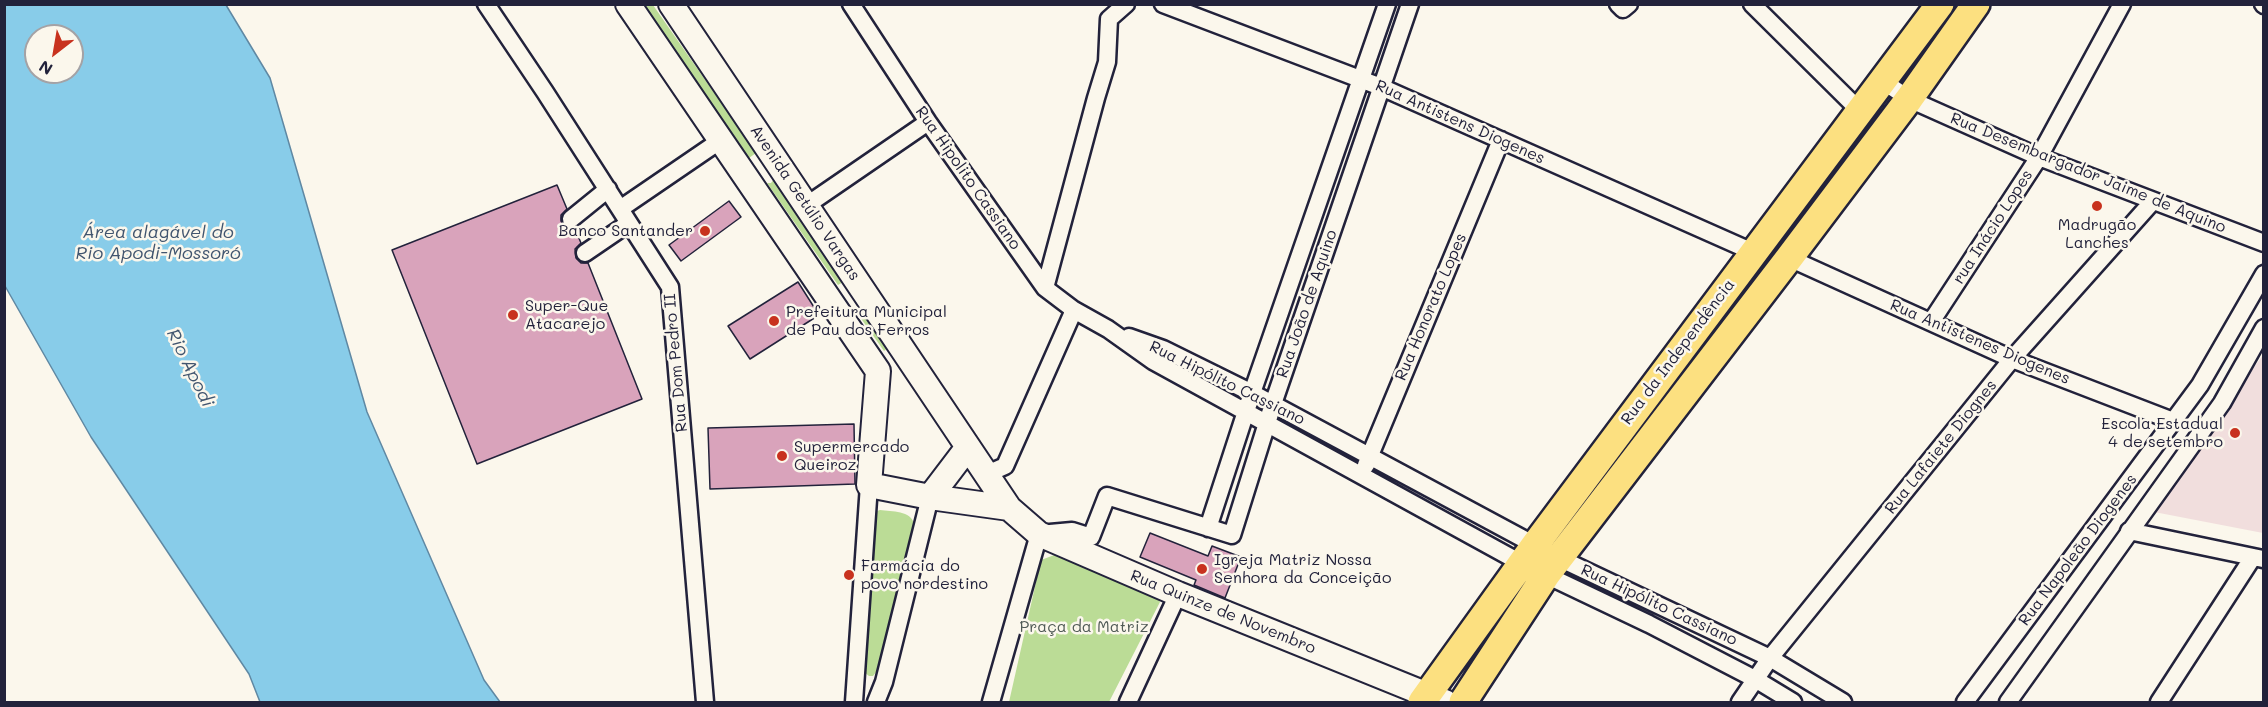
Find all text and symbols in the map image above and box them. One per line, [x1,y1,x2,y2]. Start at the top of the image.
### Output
north arrow [24,24,84,84]
text: N [35,56,56,80]
street label: Rua Antistens Diogenes [1372,76,1548,168]
street label: Rua Hipolito Cassiano [911,103,1025,253]
street label: Rua Desembargador Jaime de Aquino [1947,109,2229,237]
street label: Avenida Getúlio Vargas [746,122,864,284]
street label: rua Inácio Lopes [1949,166,2037,288]
marker: Madrugão Lanches [2090,199,2104,213]
place label: Madrugão Lanches [2058,215,2136,253]
water label: Área alagável do Rio Apodi-Mossoró [75,221,241,264]
place label: Banco Santander [558,221,693,241]
marker: Banco Santander [698,224,712,238]
street label: Rua João de Aquino [1273,227,1341,381]
street label: Rua Honorato Lopes [1391,230,1471,384]
street label: Rua da Independência [1617,276,1739,428]
street label: Rua Dom Pedro II [660,293,692,433]
street label: Rua Antistenes Diogenes [1887,295,2073,389]
place label: Super-Que Atacarejo [525,296,608,334]
place label: Prefeitura Municipal de Pau dos Ferros [786,302,947,340]
marker: Super-Que Atacarejo [506,308,520,322]
marker: Prefeitura Municipal de Pau dos Ferros [767,314,781,328]
water label: Rio Apodi [162,325,218,411]
street label: Rua Hipólito Cassiano [1146,337,1308,429]
street label: Rua Lafaiete Diognes [1881,376,2001,518]
place label: Escola Estadual 4 de setembro [2101,414,2223,452]
marker: Escola Estadual 4 de setembro [2228,426,2242,440]
place label: Supermercado Queiroz [794,437,909,475]
marker: Supermercado Queiroz [775,449,789,463]
street label: Rua Napoleão Diogenes [2015,470,2141,630]
place label: Igreja Matriz Nossa Senhora da Conceição [1214,550,1391,588]
place label: Farmácia do povo nordestino [861,556,988,594]
street label: Rua Hipólito Cassiano [1578,560,1740,650]
marker: Igreja Matriz Nossa Senhora da Conceição [1195,562,1209,576]
street label: Rua Quinze de Novembro [1127,566,1319,658]
marker: Farmácia do povo nordestino [842,568,856,582]
park label: Praça da Matriz [1019,617,1149,637]

